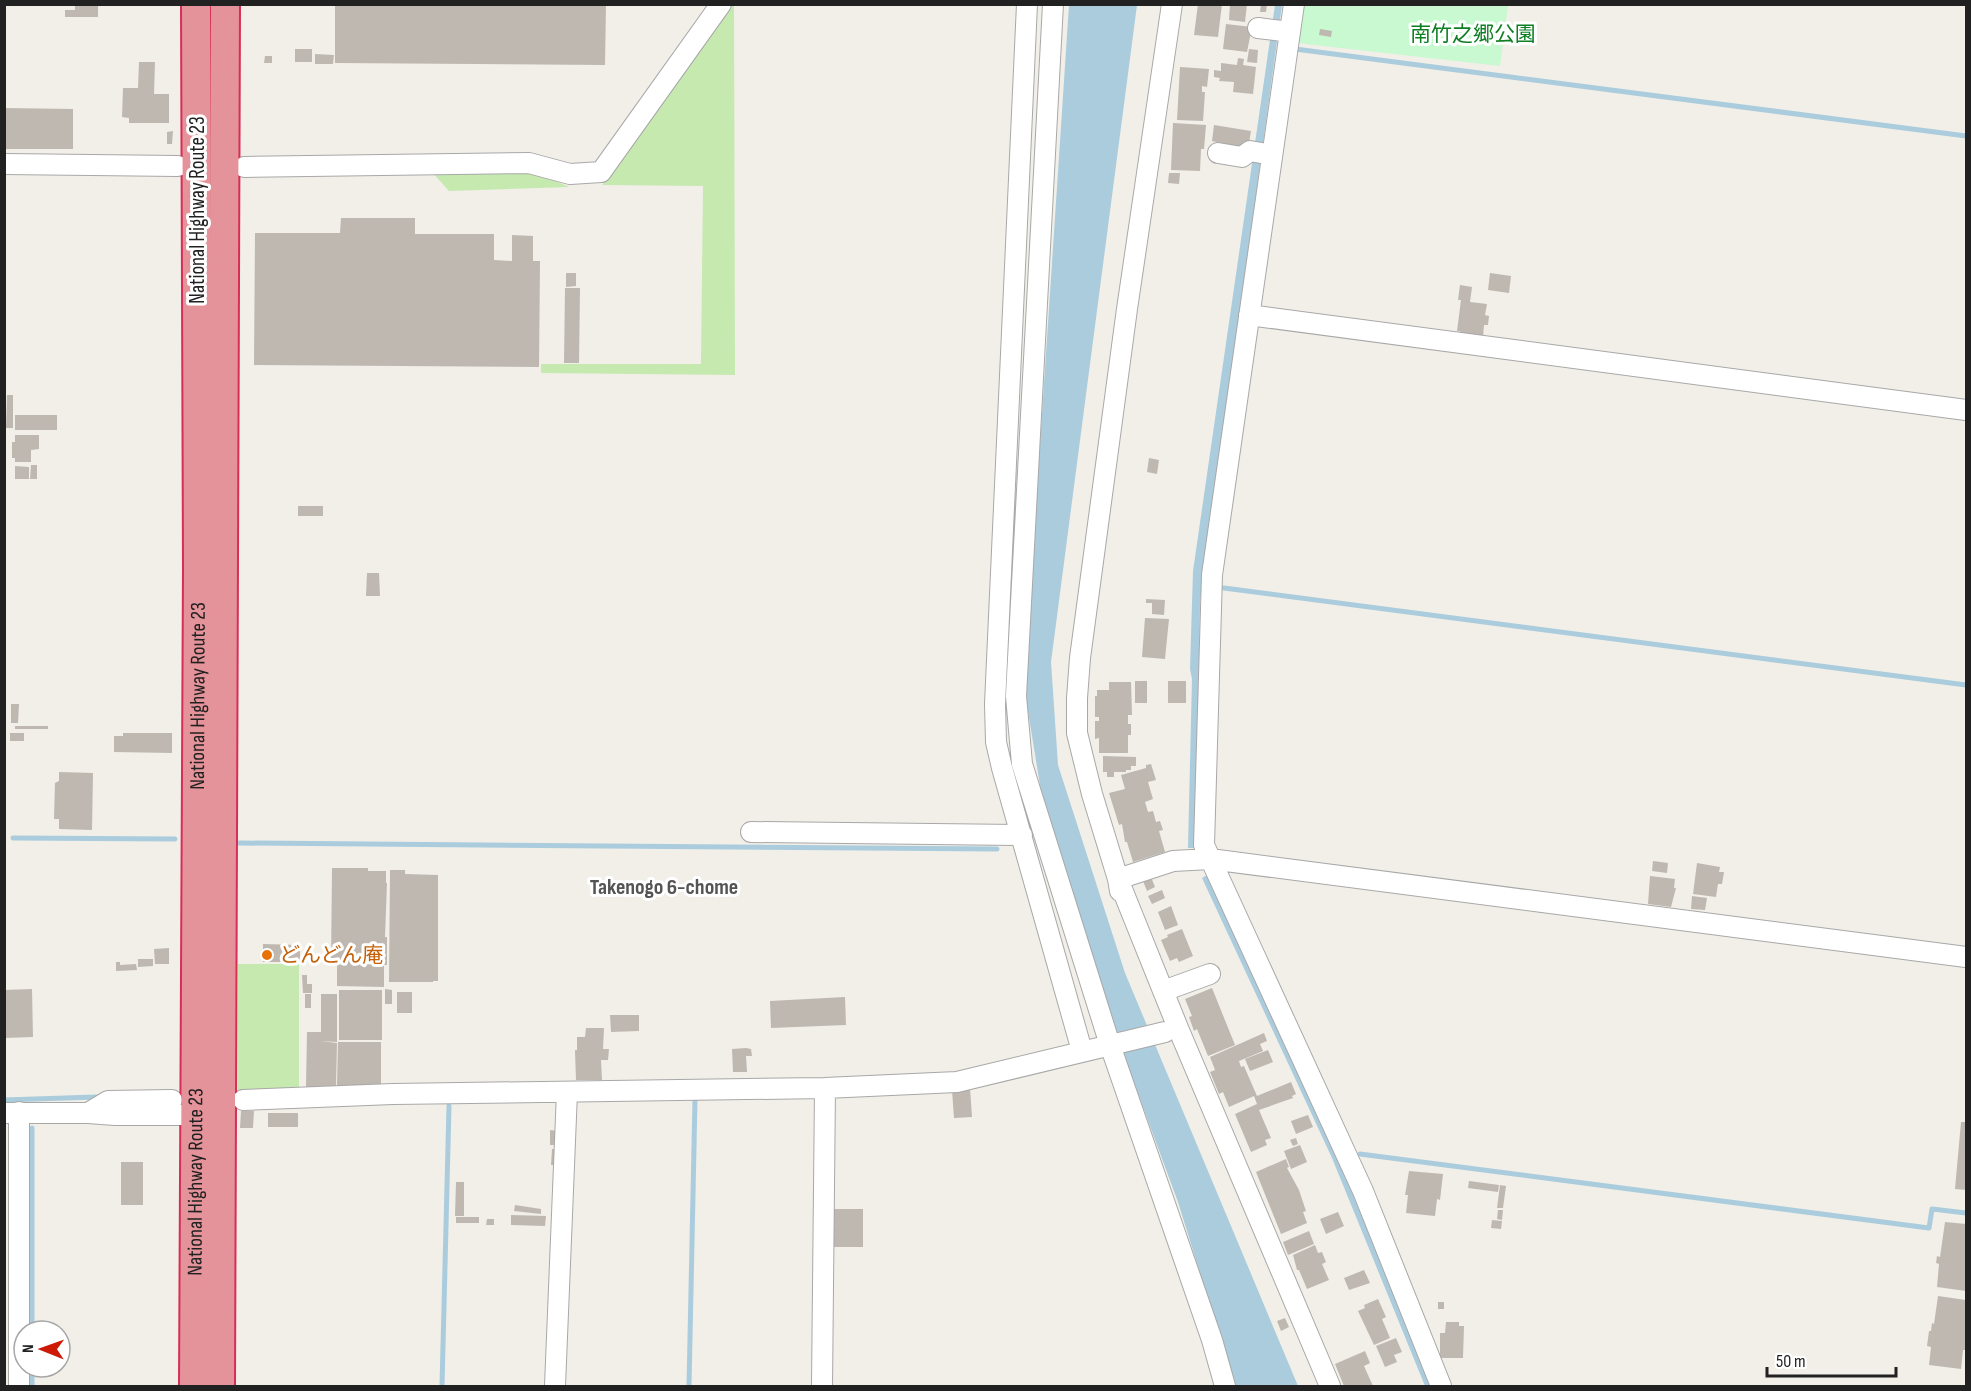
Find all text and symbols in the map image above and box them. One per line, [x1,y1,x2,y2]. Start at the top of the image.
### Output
park label: 南竹之郷公園 [1410,22,1536,47]
street label: National Highway Route 23 [185,116,210,304]
street label: National Highway Route 23 [185,602,211,790]
district label: Takenogo 6-chome [590,874,738,901]
place label: どんどん庵 [279,943,383,968]
marker: どんどん庵 [260,948,274,962]
street label: National Highway Route 23 [183,1088,208,1276]
north arrow [12,1319,72,1379]
scale bar [1767,1340,1896,1378]
text: N [19,1344,38,1353]
text: 50 m [1776,1351,1806,1372]

